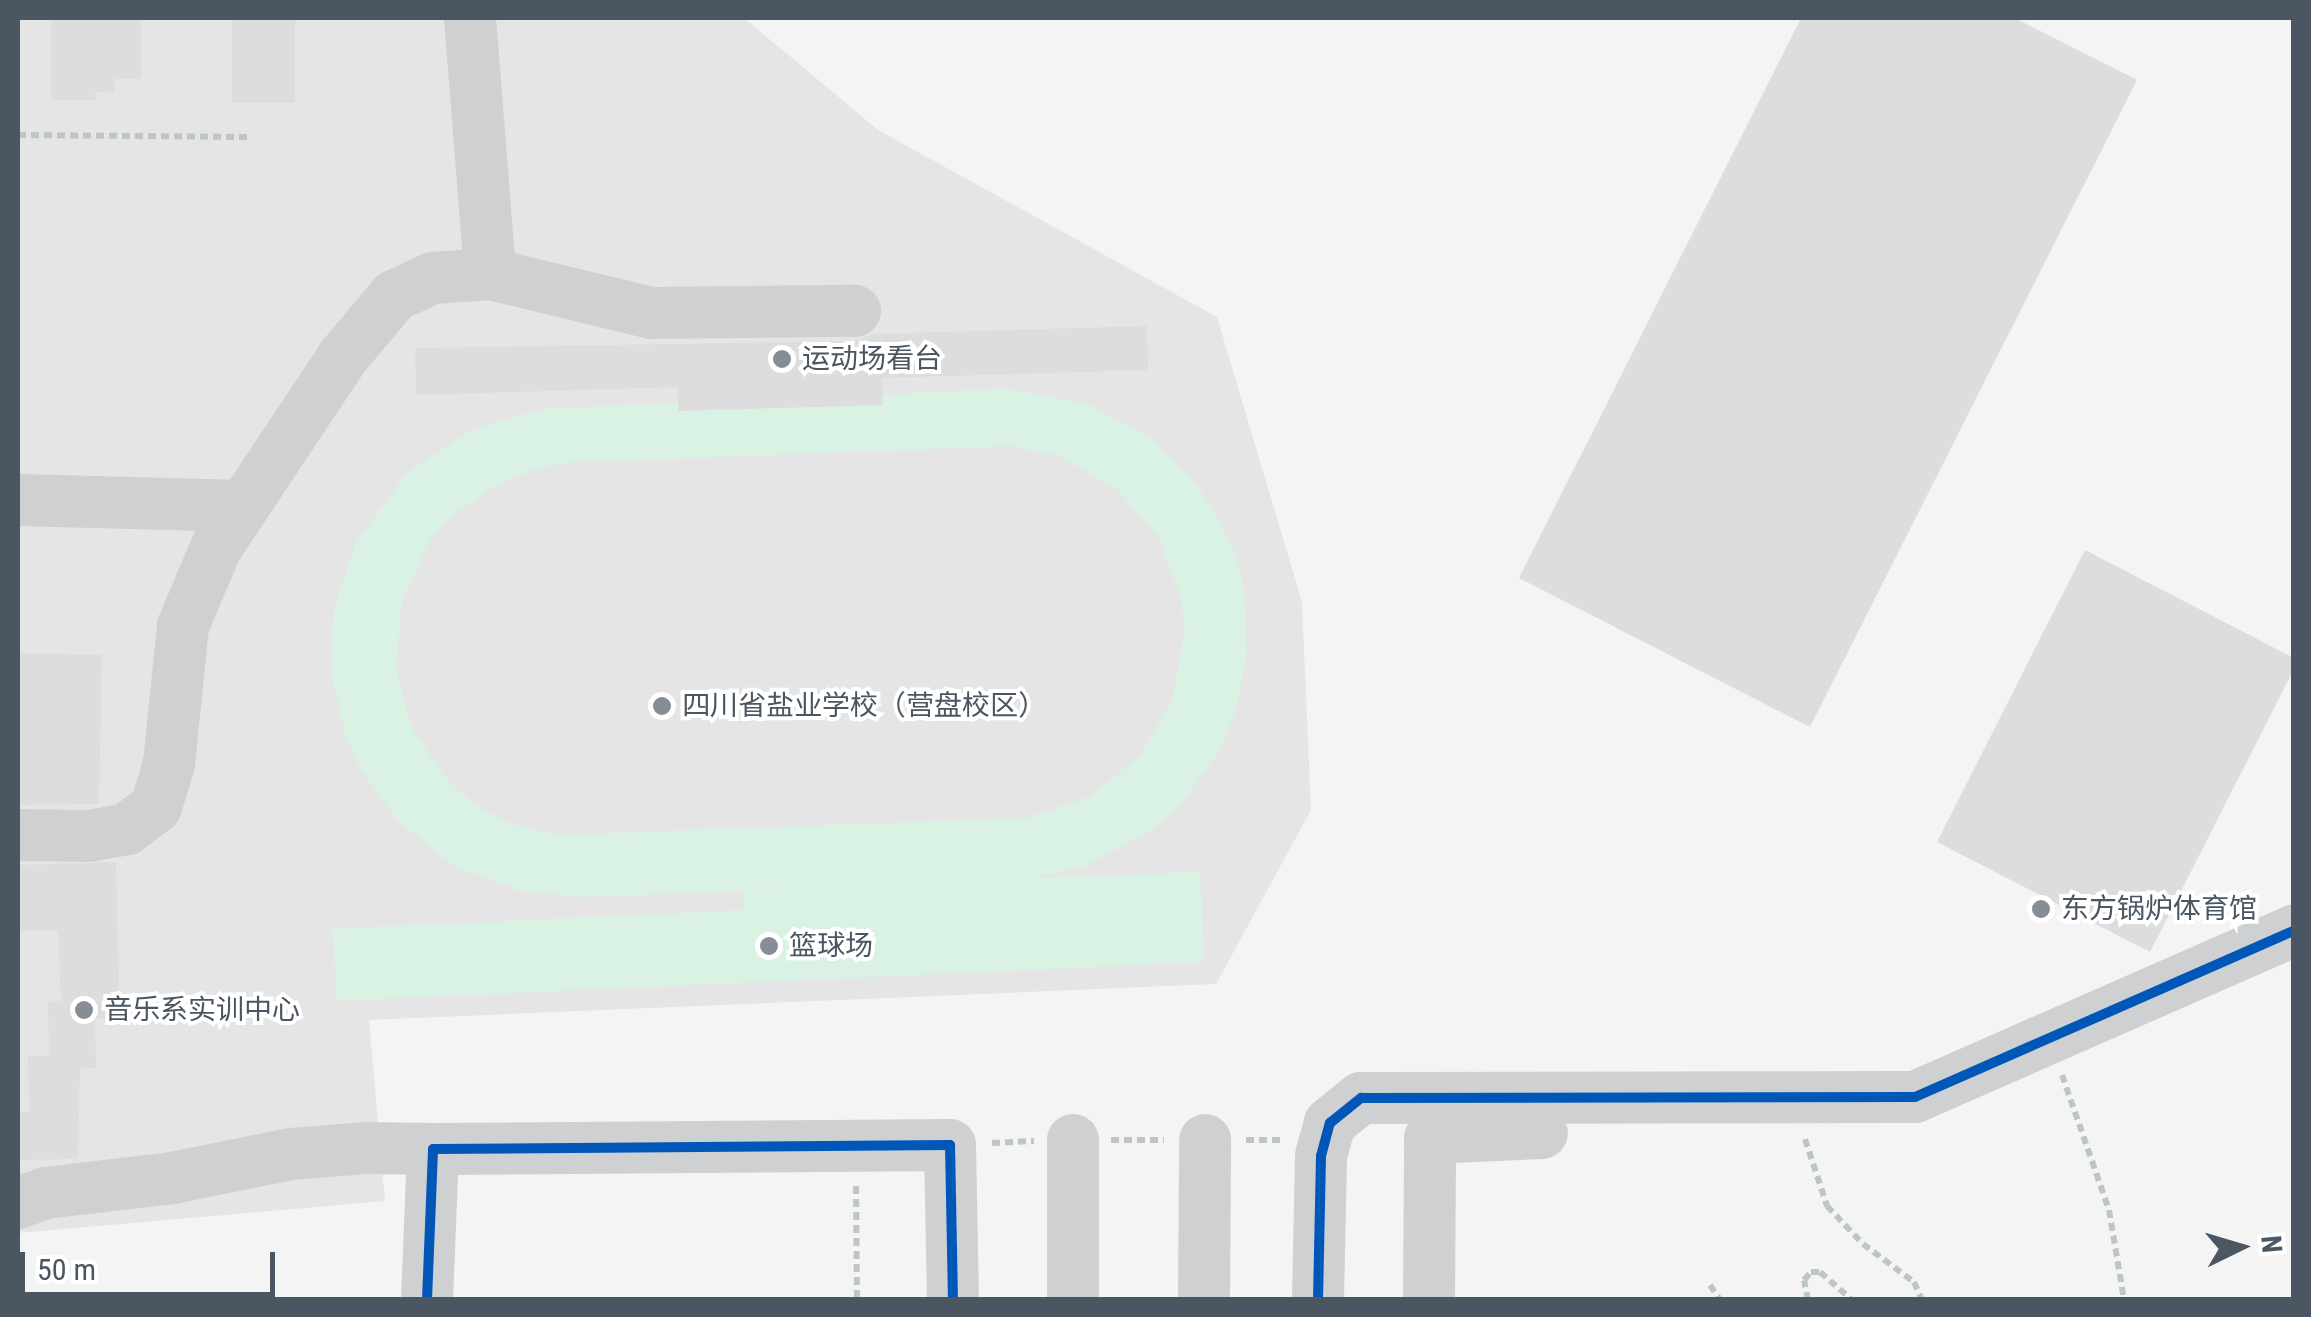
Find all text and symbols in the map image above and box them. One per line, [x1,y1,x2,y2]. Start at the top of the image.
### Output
place label: 运动场看台 [802,342,942,376]
marker: 运动场看台 [771,348,793,370]
place label: 四川省盐业学校（营盘校区） [682,689,1046,723]
marker: 四川省盐业学校（营盘校区） [651,695,673,717]
place label: 东方锅炉体育馆 [2061,892,2257,926]
marker: 东方锅炉体育馆 [2030,898,2052,920]
place label: 篮球场 [789,929,873,963]
marker: 篮球场 [758,935,780,957]
place label: 音乐系实训中心 [104,993,300,1027]
marker: 音乐系实训中心 [73,999,95,1021]
north arrow [2191,1197,2291,1297]
scale bar [25,1232,280,1294]
text: N [2254,1234,2289,1254]
text: 50 m [37,1252,96,1287]

